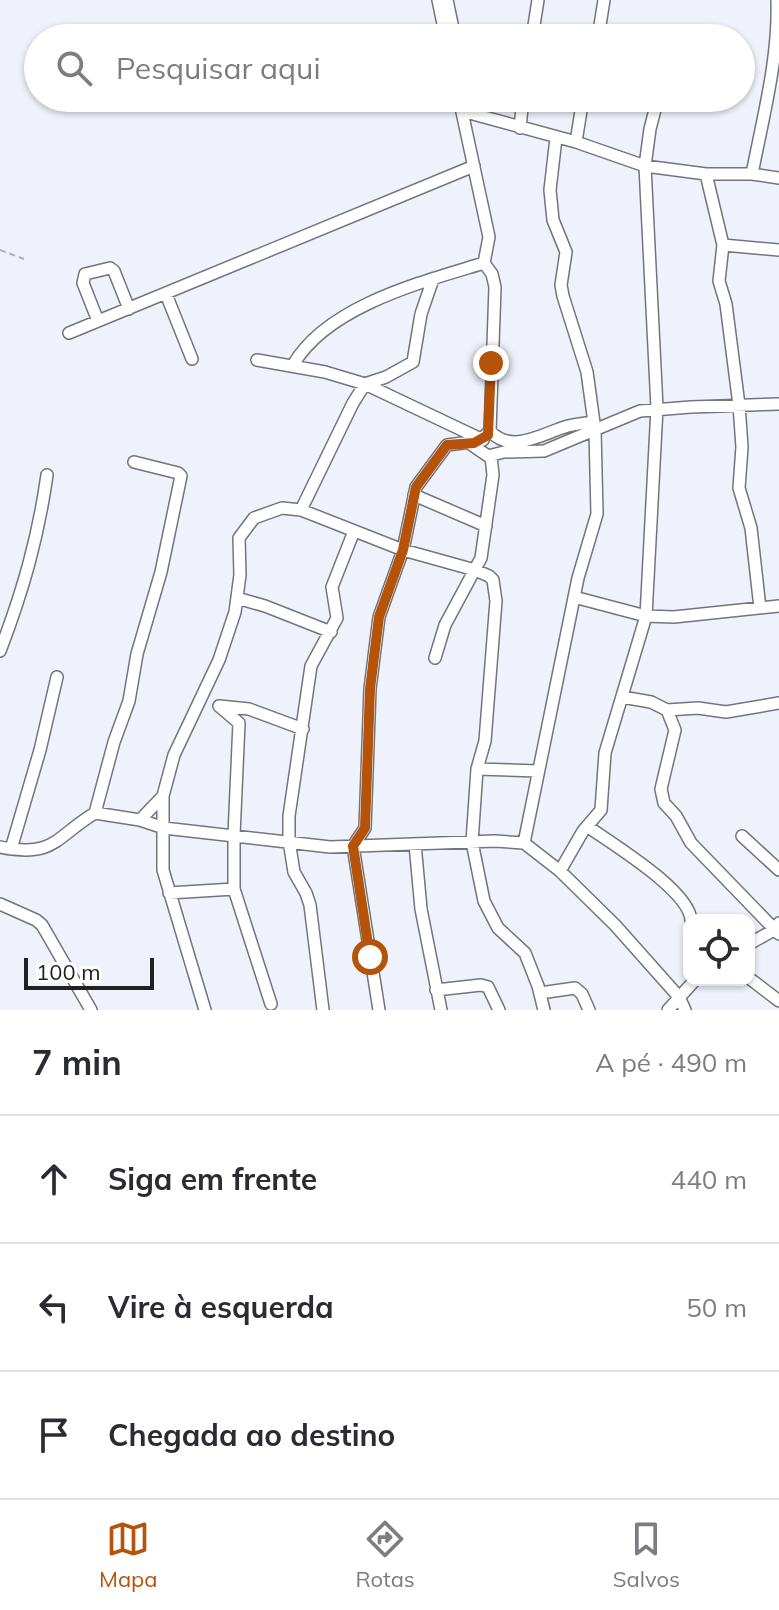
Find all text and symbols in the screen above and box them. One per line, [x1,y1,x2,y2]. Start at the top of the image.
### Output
search box [24,24,755,112]
icon: search [52,46,96,90]
text: Pesquisar aqui [116,49,321,87]
route end [473,345,509,381]
map controls [683,914,755,986]
button: locate [683,914,755,986]
route start [352,939,388,975]
scale bar [24,954,154,990]
text: 100 m [36,958,101,986]
text: 7 min [32,1041,122,1084]
text: A pé · 490 m [595,1046,747,1079]
icon: ahead [32,1157,76,1201]
text: Siga em frente [108,1160,317,1198]
text: 440 m [671,1163,747,1196]
icon: left [32,1285,76,1329]
text: Vire à esquerda [108,1288,334,1326]
text: 50 m [686,1291,747,1324]
icon: arrive [32,1413,76,1457]
text: Chegada ao destino [108,1416,395,1454]
tab: Mapa [99,1517,158,1593]
tab: Rotas [356,1517,415,1593]
tab: Salvos [613,1517,680,1593]

